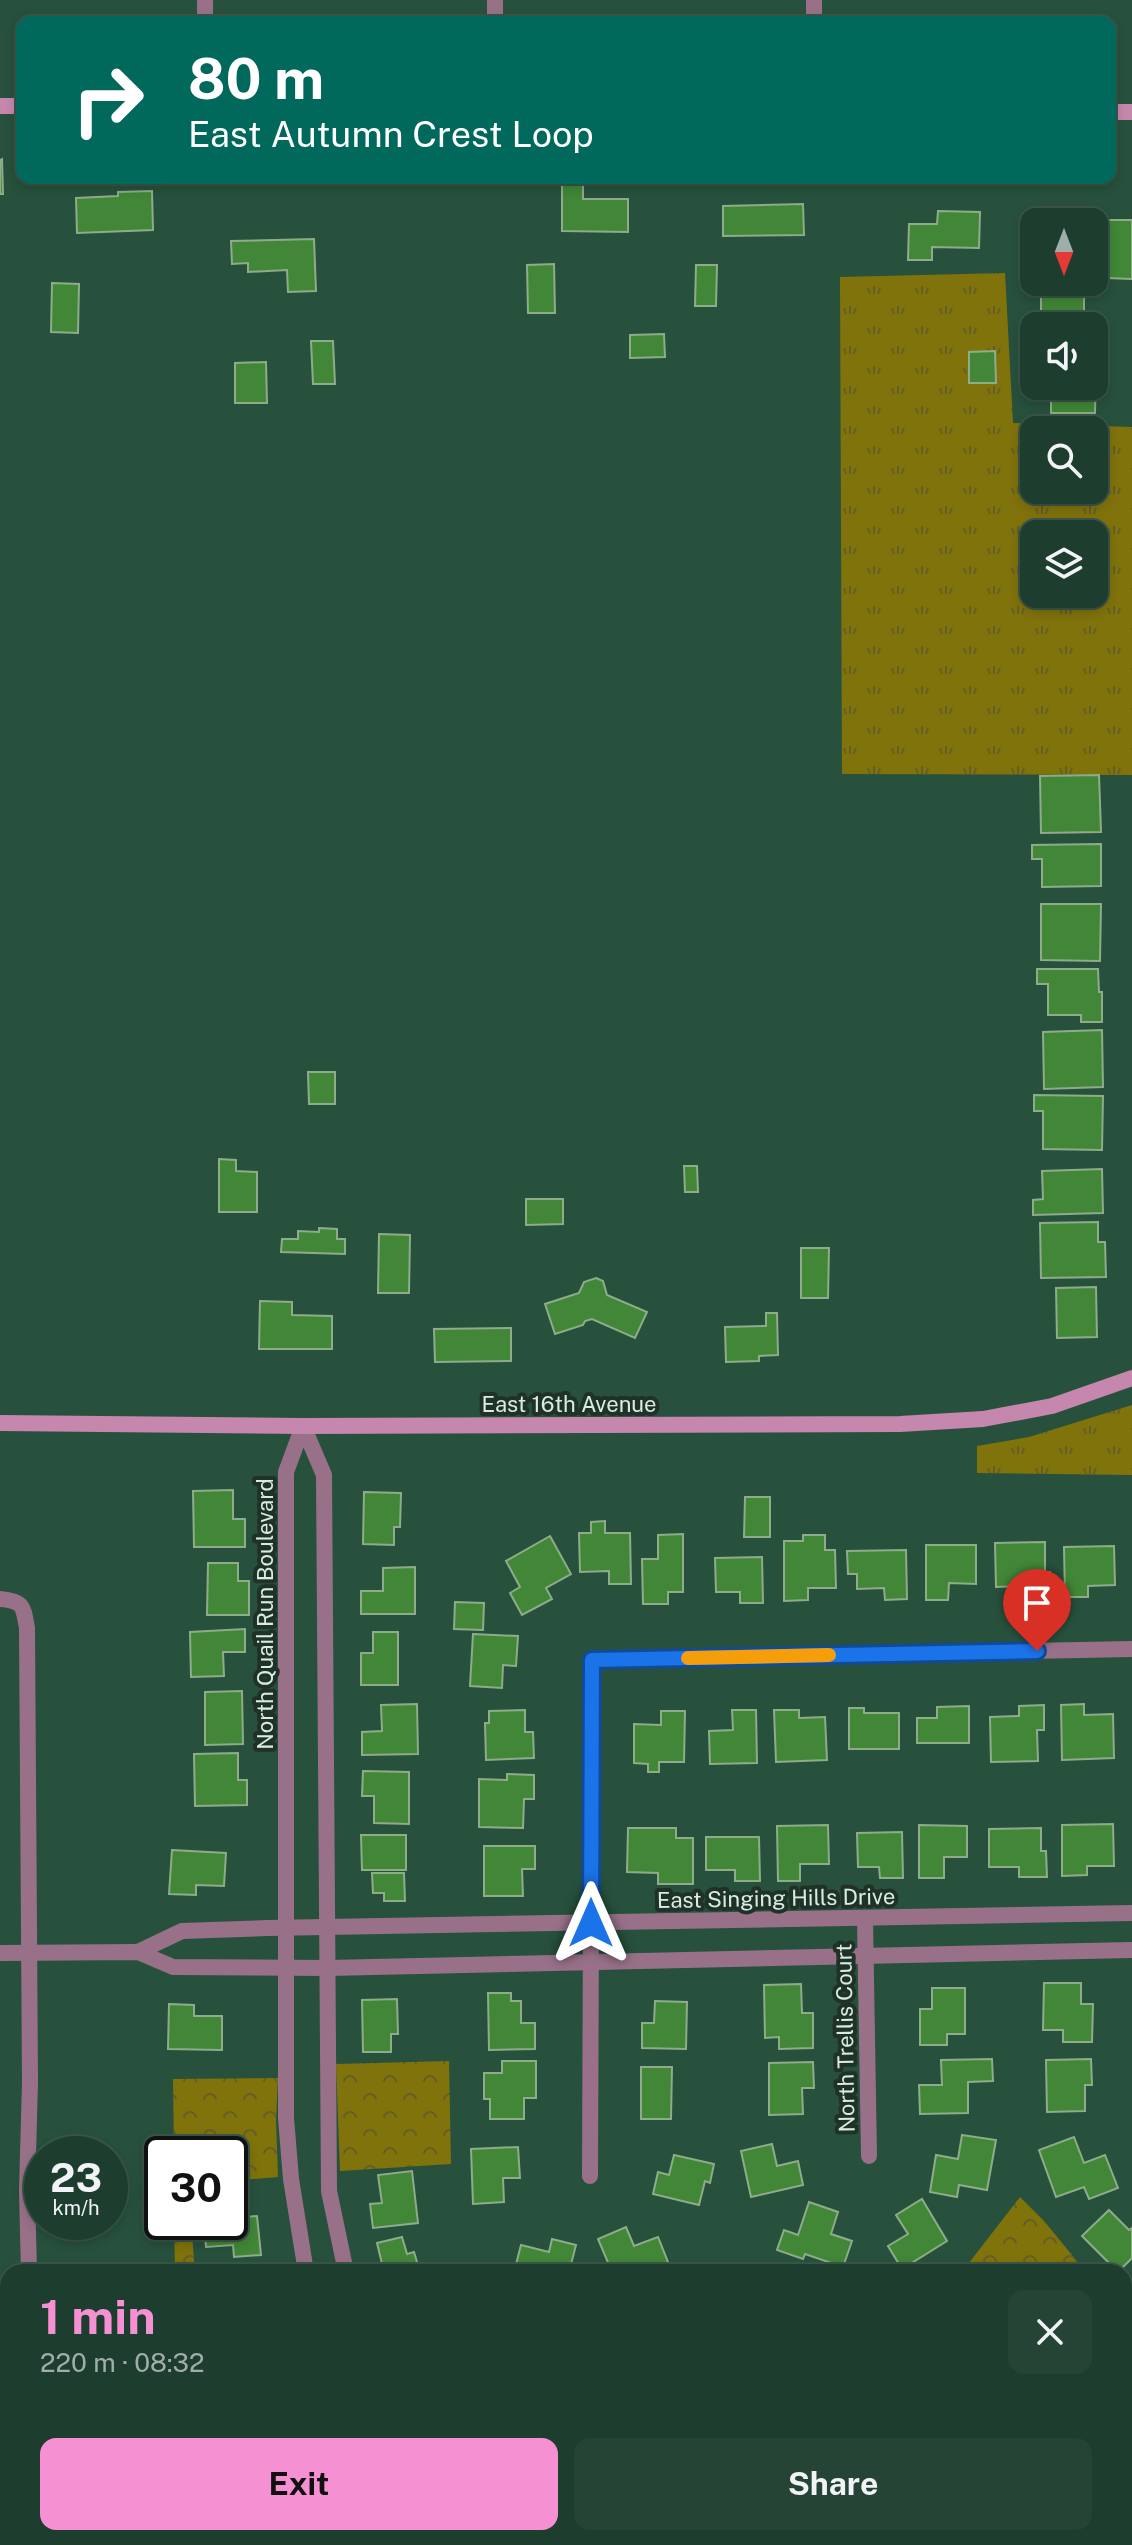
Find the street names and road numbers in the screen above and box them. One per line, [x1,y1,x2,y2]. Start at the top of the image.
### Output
street label: East 16th Avenue [481,1391,657,1417]
street label: North Quail Run Boulevard [252,1478,278,1750]
street label: East Singing Hills Drive [657,1883,895,1913]
street label: North Trellis Court [830,1943,860,2133]

